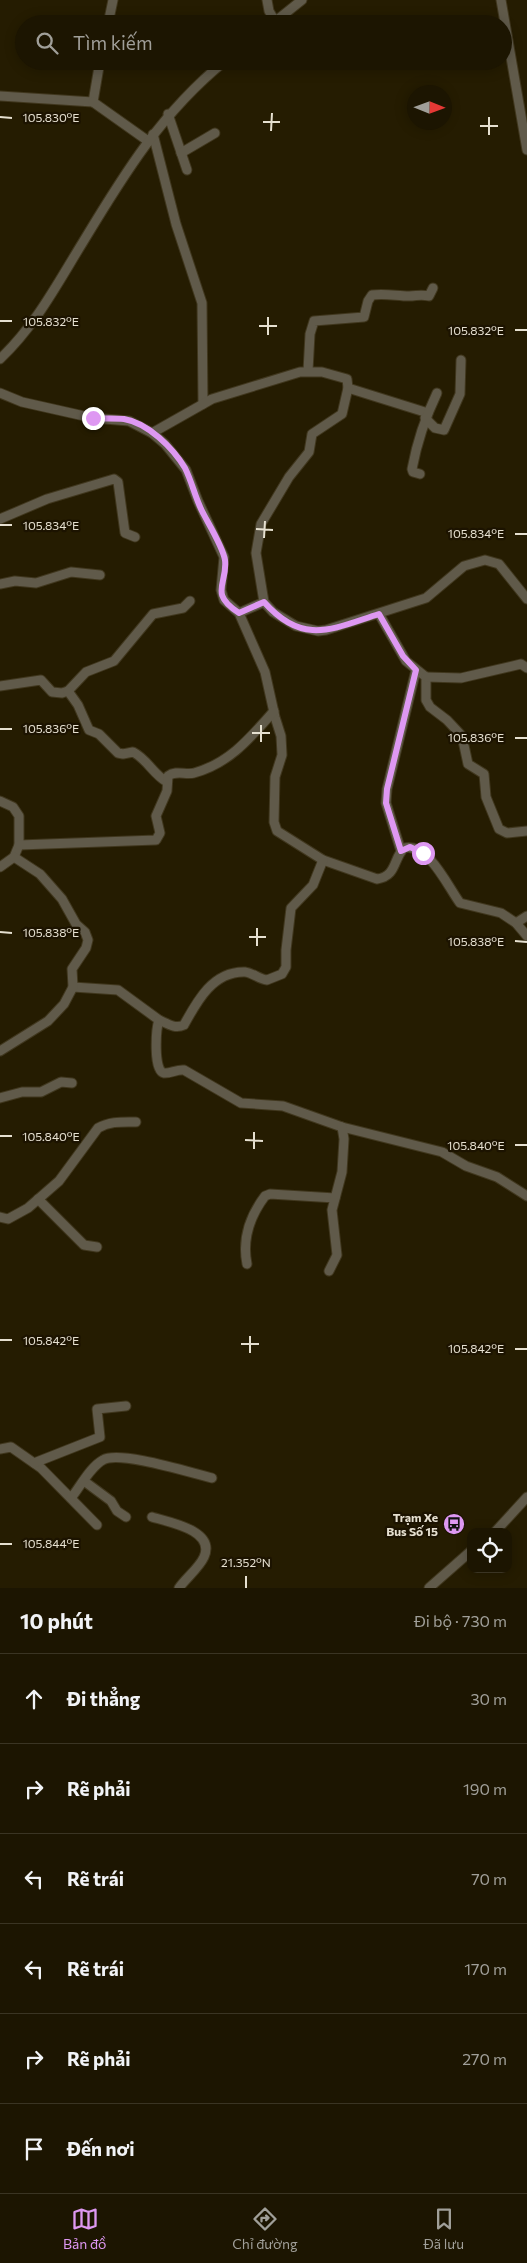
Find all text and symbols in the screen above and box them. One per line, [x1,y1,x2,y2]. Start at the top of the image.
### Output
search box [15,15,512,70]
icon: search [33,29,61,57]
text: Tìm kiếm [73,31,152,54]
north arrow [407,85,452,130]
text: 105.830°E [23,110,79,124]
text: 105.832°E [23,314,79,328]
text: 105.832°E [448,323,504,337]
route end [82,407,105,430]
text: 105.834°E [23,518,79,532]
text: 105.834°E [448,526,504,540]
text: 105.836°E [23,721,79,735]
text: 105.836°E [448,730,504,744]
route start [412,842,435,865]
text: 105.838°E [23,925,79,939]
text: 105.838°E [448,934,504,948]
text: 105.840°E [22,1129,80,1143]
text: 105.840°E [447,1138,505,1152]
text: 105.842°E [23,1333,79,1347]
text: 105.842°E [448,1341,504,1355]
place label: Trạm Xe Bus Số 15 [386,1510,438,1538]
bus stop icon: Trạm Xe Bus Số 15 [442,1512,466,1536]
map controls [467,1528,512,1573]
button: locate [467,1528,512,1573]
text: 105.844°E [23,1536,79,1550]
text: 21.352°N [221,1555,271,1569]
text: 10 phút [20,1608,93,1633]
text: Đi bộ · 730 m [414,1611,507,1630]
icon: ahead [20,1685,48,1713]
text: Đi thẳng [67,1687,140,1710]
text: 30 m [470,1689,507,1708]
icon: right [20,1775,48,1803]
text: Rẽ phải [67,1777,131,1800]
text: 190 m [463,1779,507,1798]
icon: left [20,1865,48,1893]
text: Rẽ trái [67,1867,124,1890]
text: 70 m [471,1869,507,1888]
icon: left [20,1955,48,1983]
text: Rẽ trái [67,1957,124,1980]
text: 170 m [464,1959,507,1978]
icon: right [20,2045,48,2073]
text: Rẽ phải [67,2047,131,2070]
text: 270 m [462,2049,507,2068]
icon: arrive [20,2135,48,2163]
text: Đến nơi [67,2137,135,2160]
tab: Bản đồ [63,2205,106,2252]
tab: Chỉ đường [232,2205,298,2252]
tab: Đã lưu [423,2205,464,2252]

